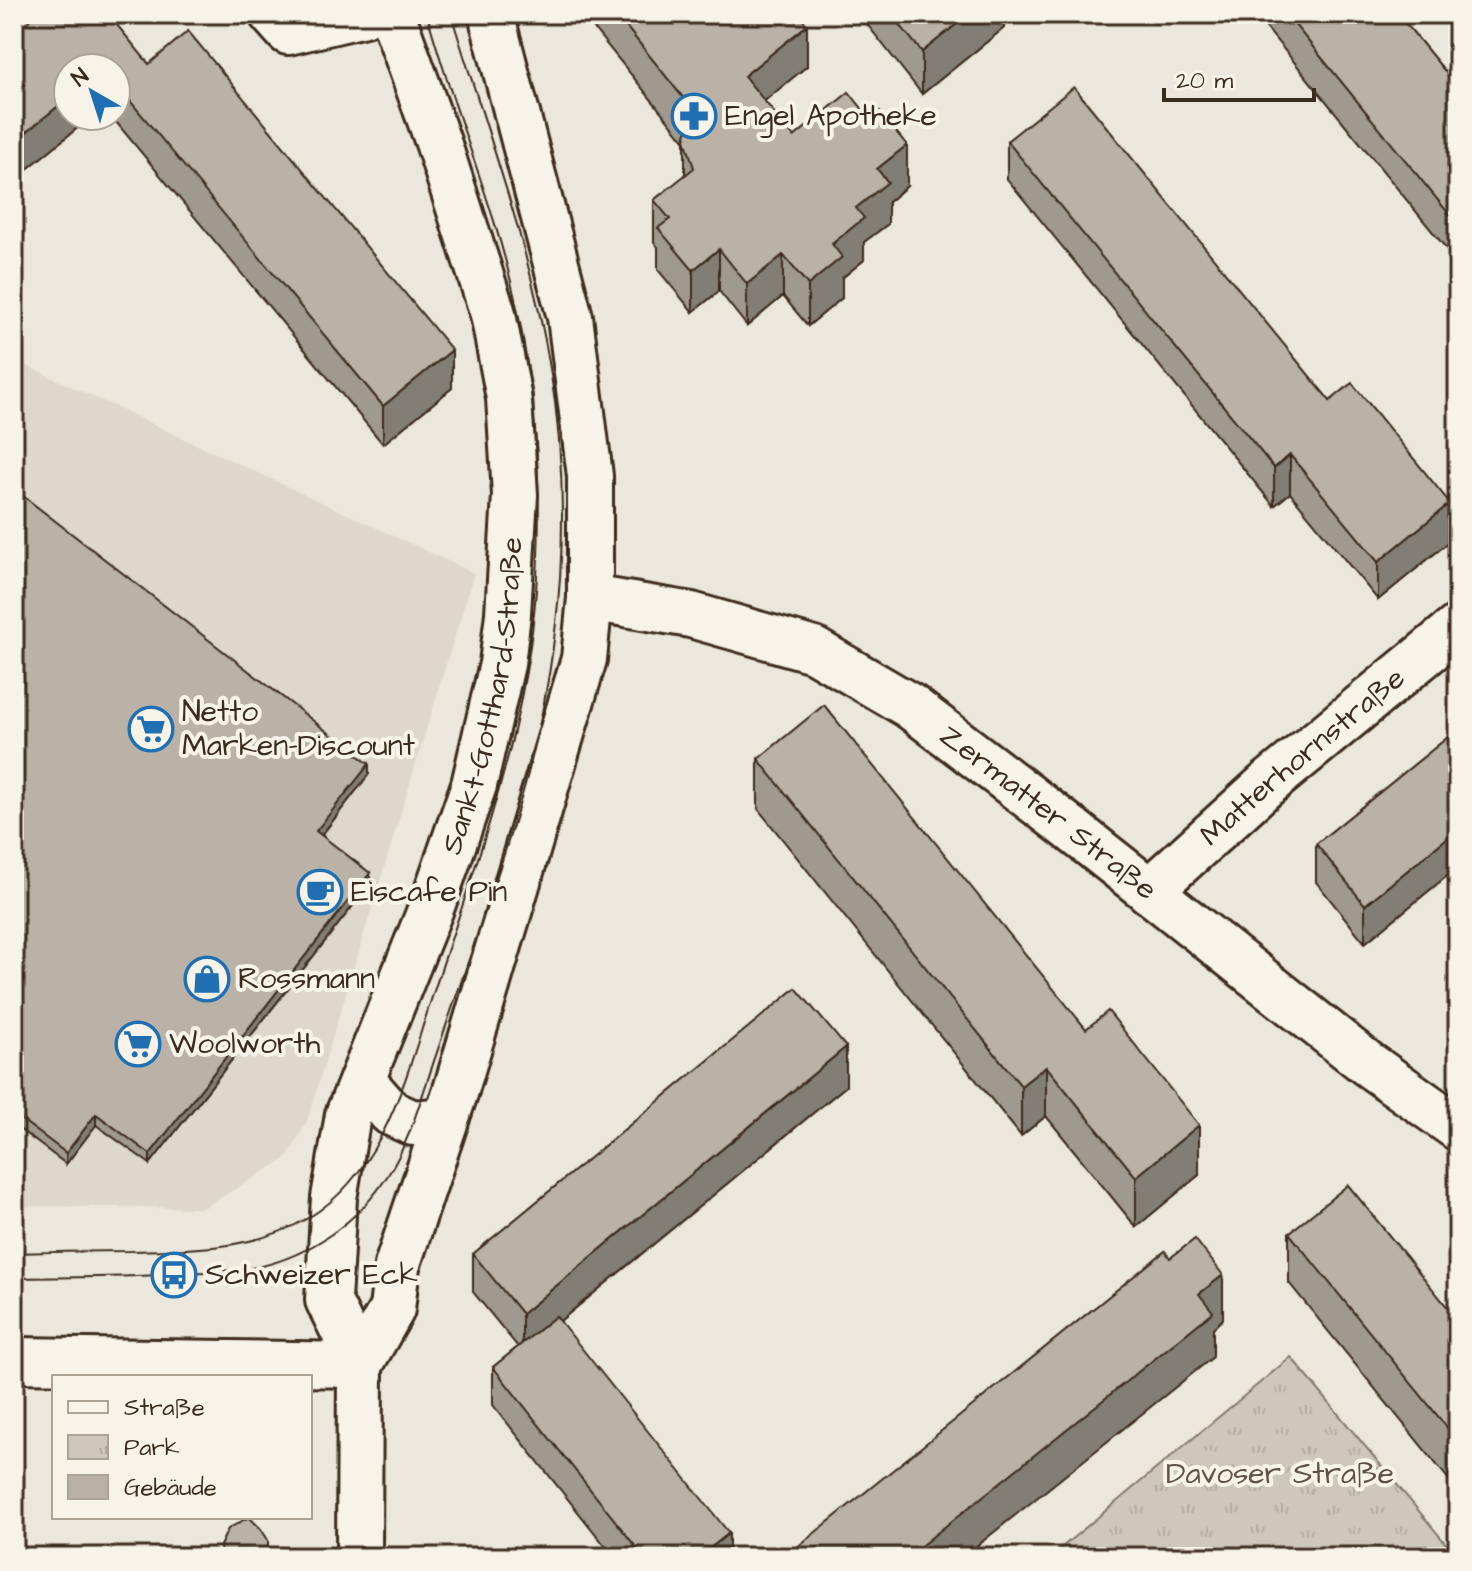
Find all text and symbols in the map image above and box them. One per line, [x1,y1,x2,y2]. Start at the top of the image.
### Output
north arrow [52,52,132,132]
scale bar [1164,52,1314,102]
text: N [65,61,96,94]
text: 20 m [1176,64,1233,98]
pharmacy icon: Engel Apotheke [670,92,718,140]
place label: Engel Apotheke [725,95,937,138]
street label: Sankt-Gotthard-Straße [431,536,533,860]
street label: Matterhornstraße [1191,658,1414,856]
place label: Netto Marken-Discount [182,691,415,767]
supermarket icon: Netto Marken-Discount [127,705,175,753]
street label: Zermatter Straße [931,715,1166,910]
cafe icon: Eiscafe Pin [296,868,344,916]
place label: Eiscafe Pin [351,871,507,913]
shop icon: Rossmann [183,955,231,1003]
place label: Rossmann [238,958,375,1000]
supermarket icon: Woolworth [114,1020,162,1068]
place label: Woolworth [169,1023,320,1065]
bus stop icon: Schweizer Eck [150,1251,198,1299]
place label: Schweizer Eck [205,1254,418,1296]
legend [52,1375,312,1519]
text: Straße [124,1391,205,1425]
text: Park [124,1431,180,1465]
park label: Davoser Straße [1166,1453,1394,1495]
text: Gebäude [124,1471,217,1505]

